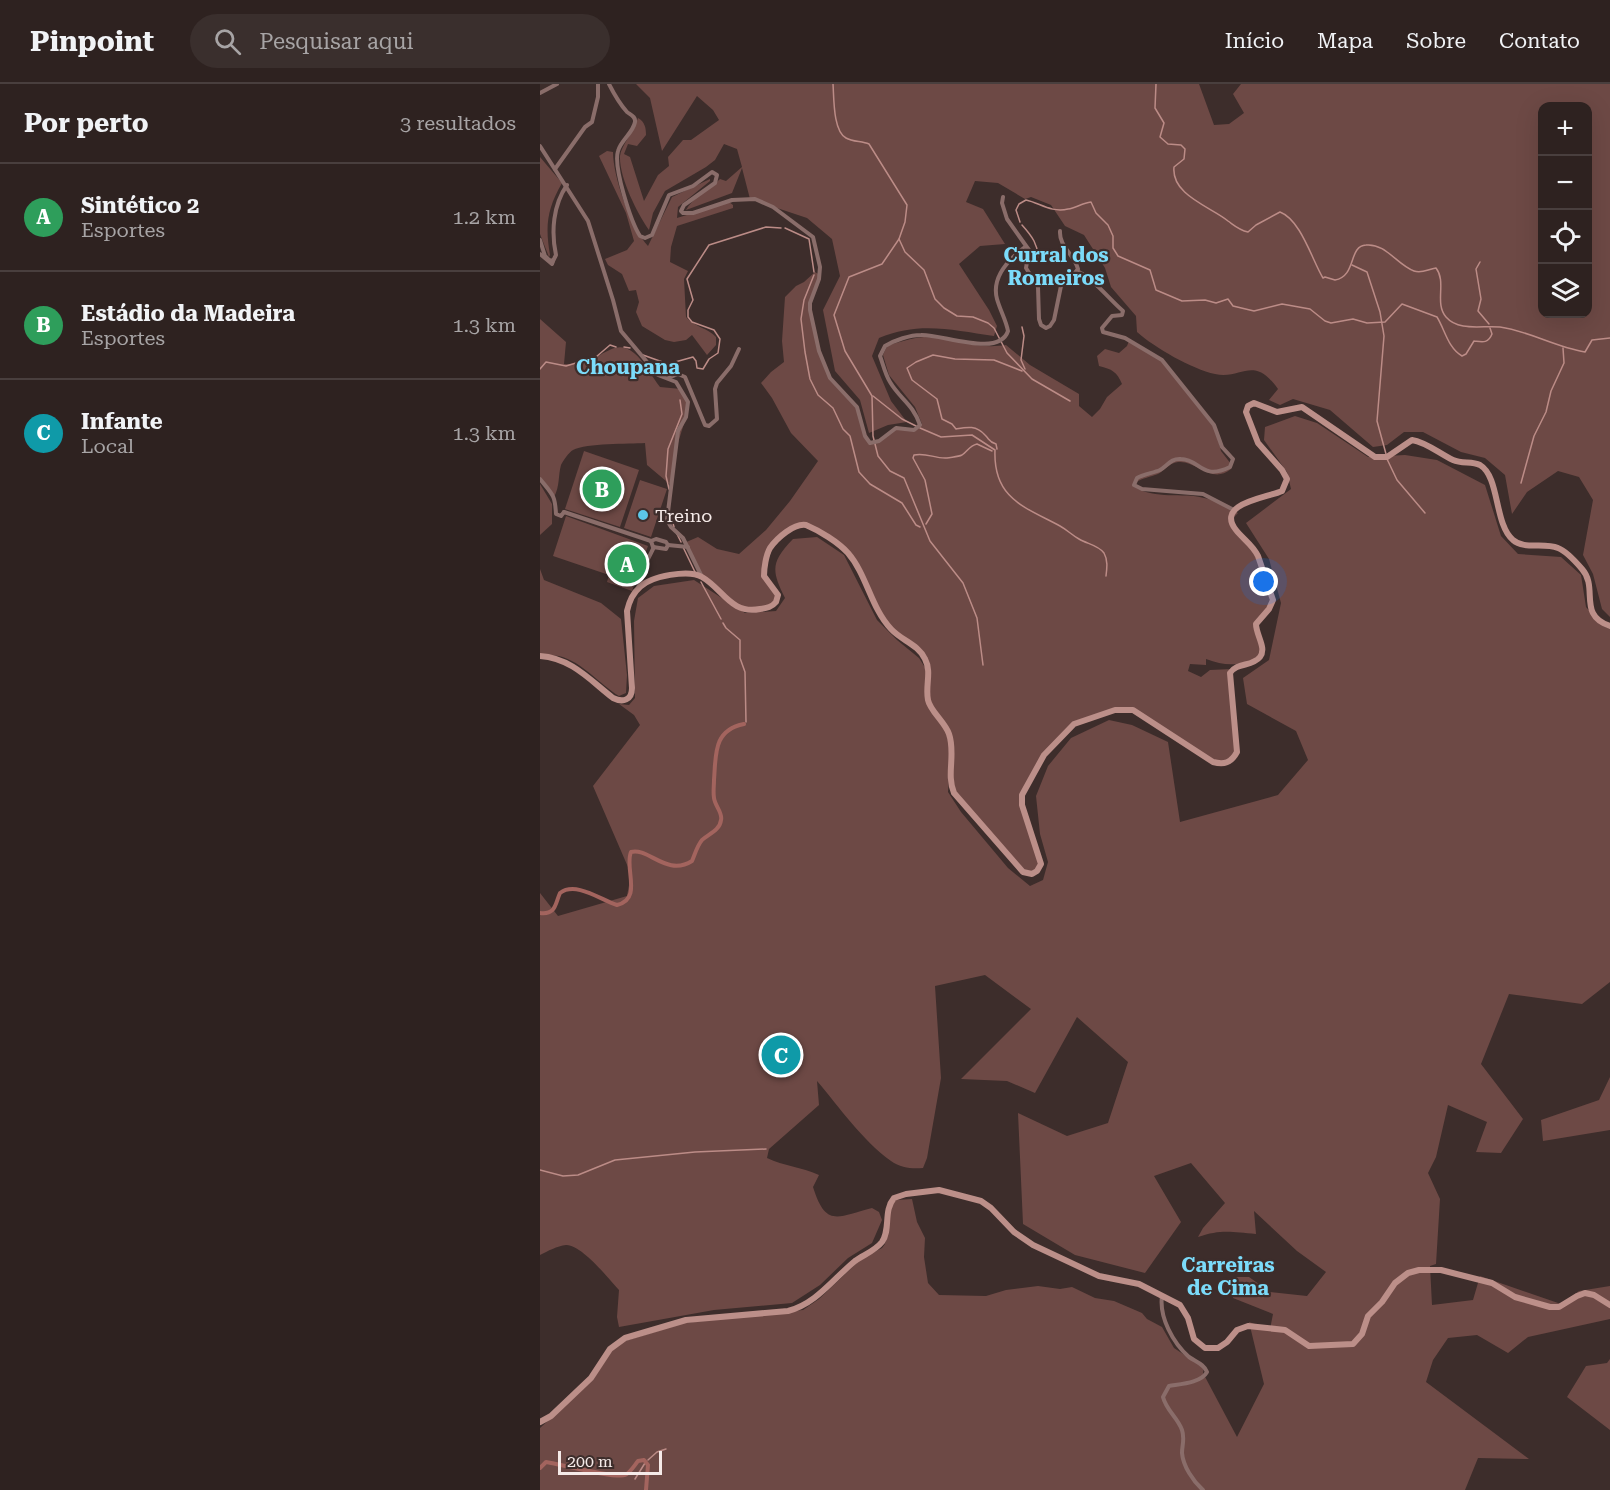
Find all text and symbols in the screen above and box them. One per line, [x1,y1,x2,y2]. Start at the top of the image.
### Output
search box [190,14,610,68]
text: Pinpoint [30,25,154,58]
icon: search [211,25,244,58]
text: Pesquisar aqui [259,29,413,54]
text: Início [1225,29,1284,53]
text: Mapa [1317,29,1373,53]
text: Sobre [1406,29,1466,53]
text: Contato [1499,29,1580,53]
map controls [1538,102,1592,318]
button: + [1538,102,1592,156]
text: Por perto [24,108,149,138]
text: 3 resultados [400,111,516,135]
button: − [1538,156,1592,210]
text: Sintético 2 [81,193,199,218]
text: A [36,205,51,229]
text: 1.2 km [452,205,516,229]
button: locate [1538,210,1592,264]
text: Esportes [81,218,165,242]
district label: Curral dos Romeiros [1003,243,1109,290]
button: layers [1538,264,1592,318]
text: Estádio da Madeira [81,301,295,326]
text: B [36,313,51,337]
text: 1.3 km [452,313,516,337]
text: Esportes [81,326,165,350]
district label: Choupana [576,355,680,379]
text: Infante [81,409,163,434]
text: C [37,421,51,445]
text: 1.3 km [452,421,516,445]
text: Local [81,434,134,458]
pin: B [582,466,622,512]
place label: Treino [655,505,712,526]
marker: Treino [636,508,650,522]
pin: A [608,542,646,586]
your location [1249,567,1278,596]
pin: C [762,1032,800,1078]
district label: Carreiras de Cima [1181,1253,1275,1300]
scale bar [558,1448,662,1476]
text: 200 m [567,1452,613,1471]

